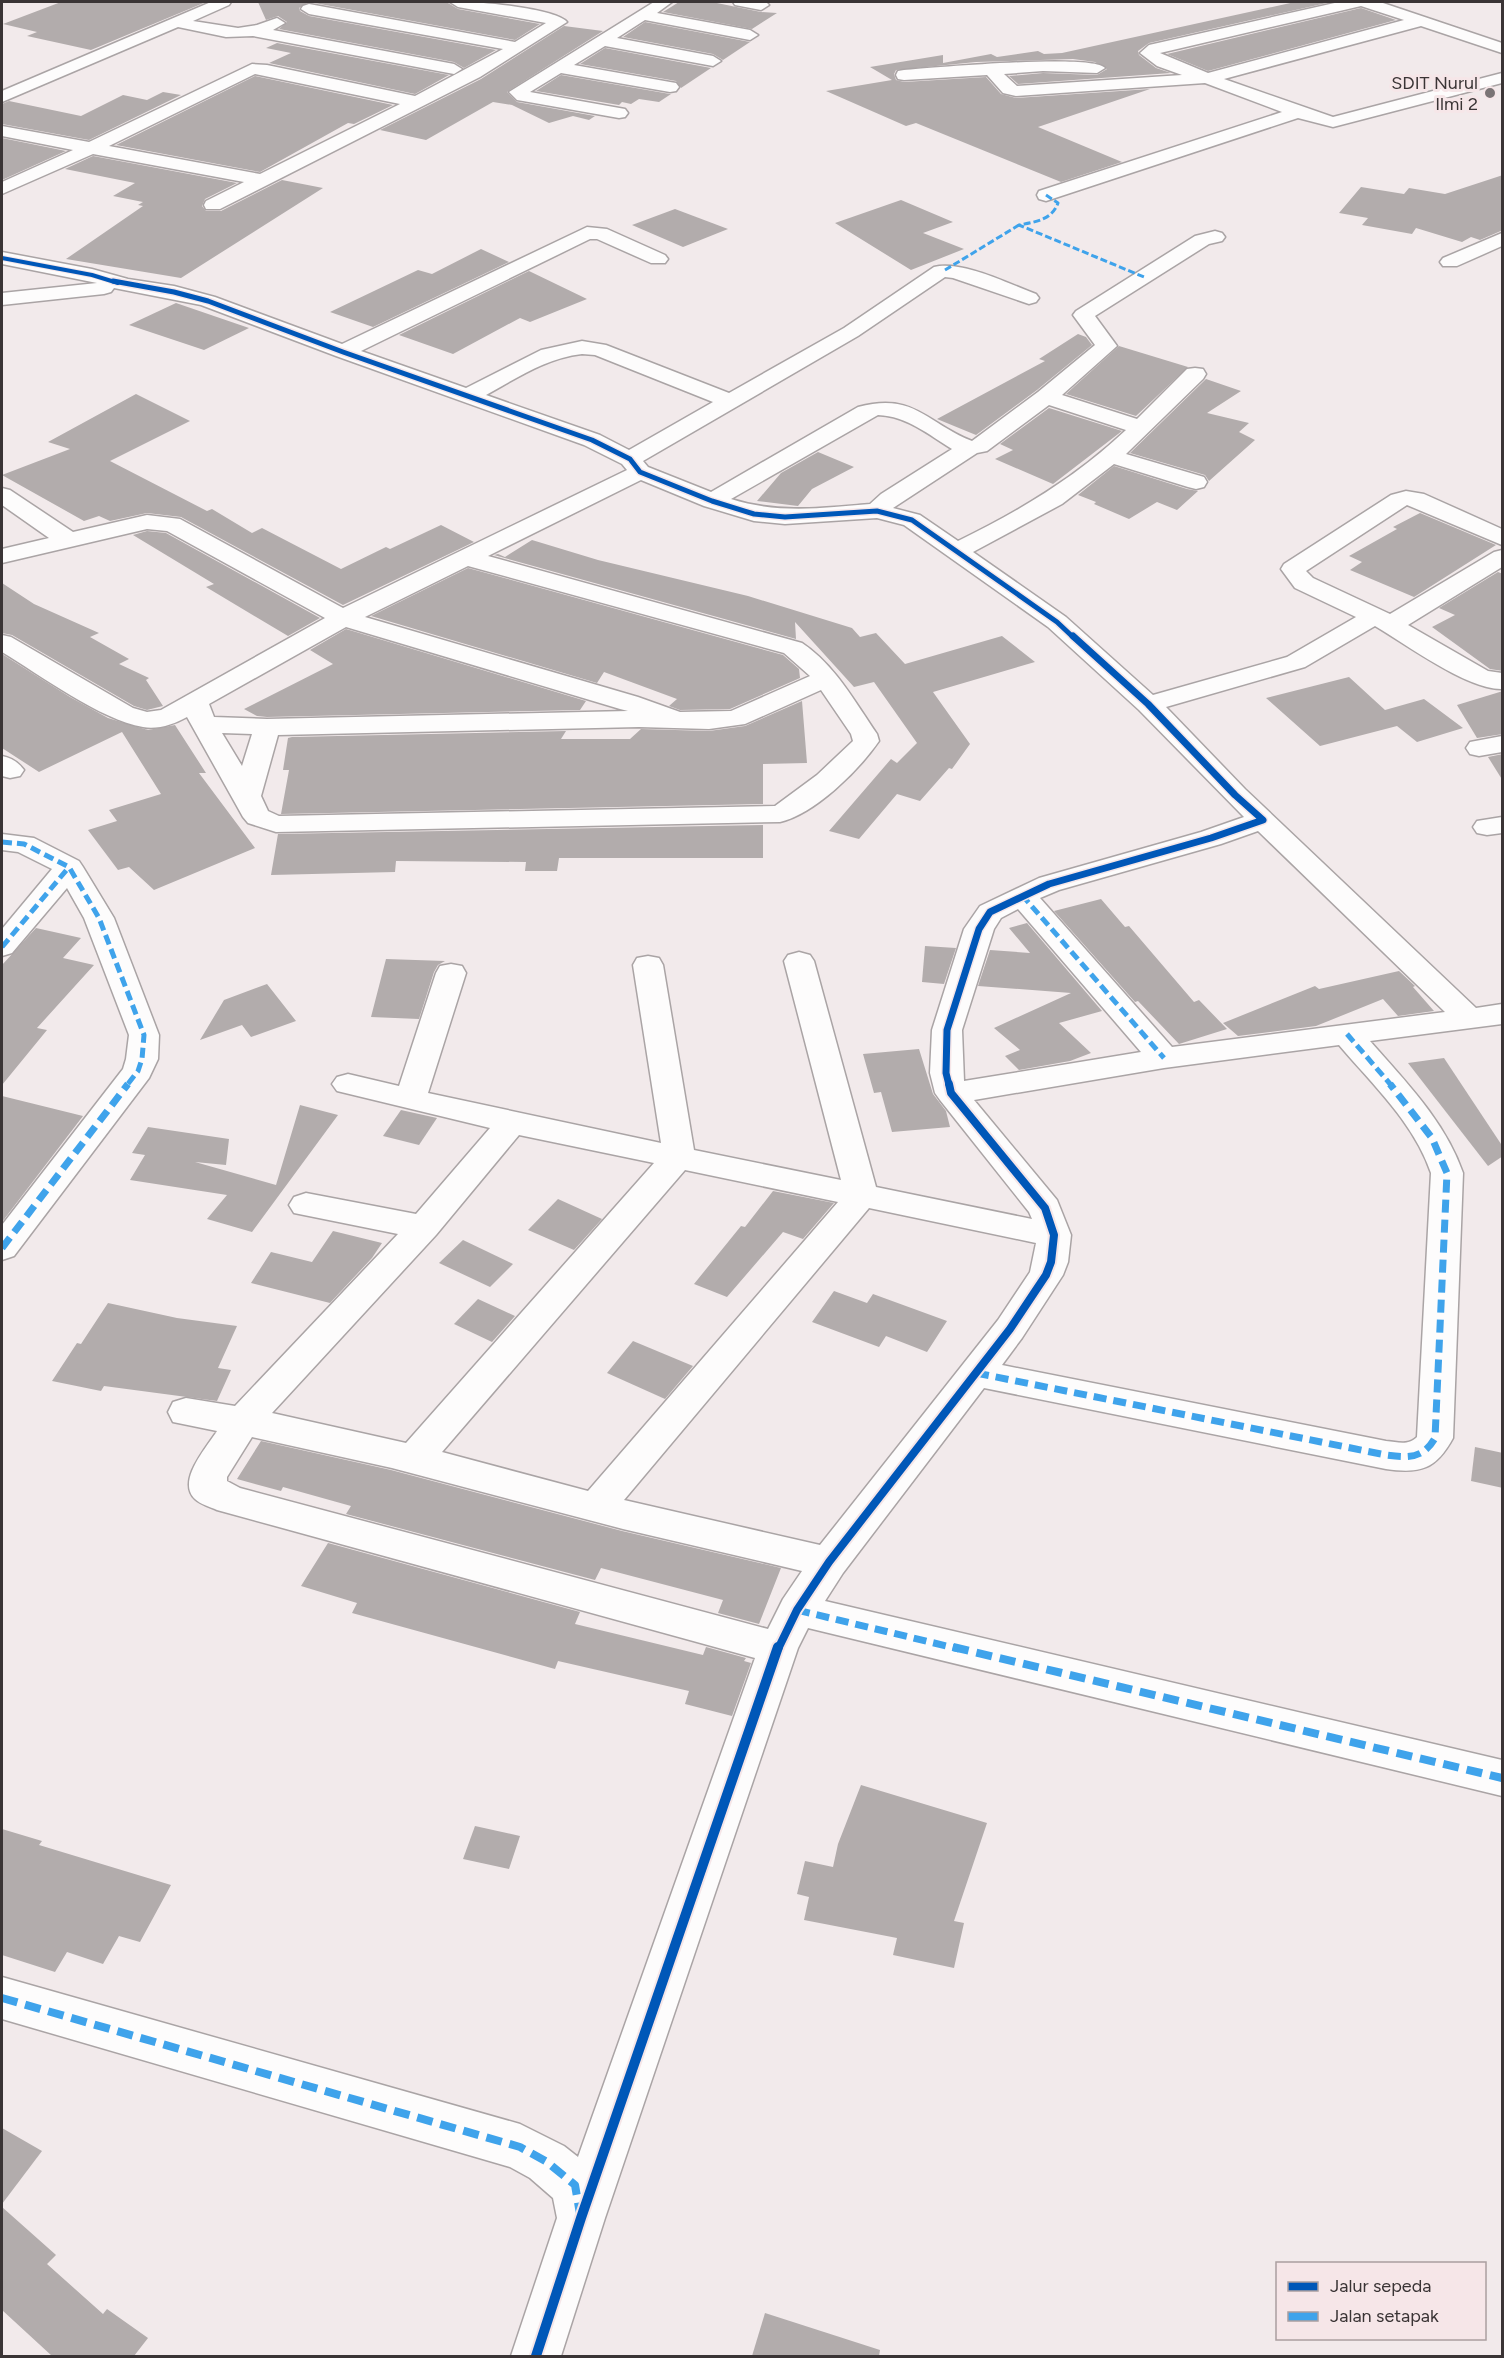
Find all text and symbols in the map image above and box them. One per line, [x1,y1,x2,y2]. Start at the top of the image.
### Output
place label: SDIT Nurul Ilmi 2 [1391,72,1478,115]
marker: SDIT Nurul Ilmi 2 [1483,86,1497,100]
legend [1276,2262,1486,2340]
text: Jalur sepeda [1330,2275,1431,2297]
text: Jalan setapak [1330,2305,1439,2327]

